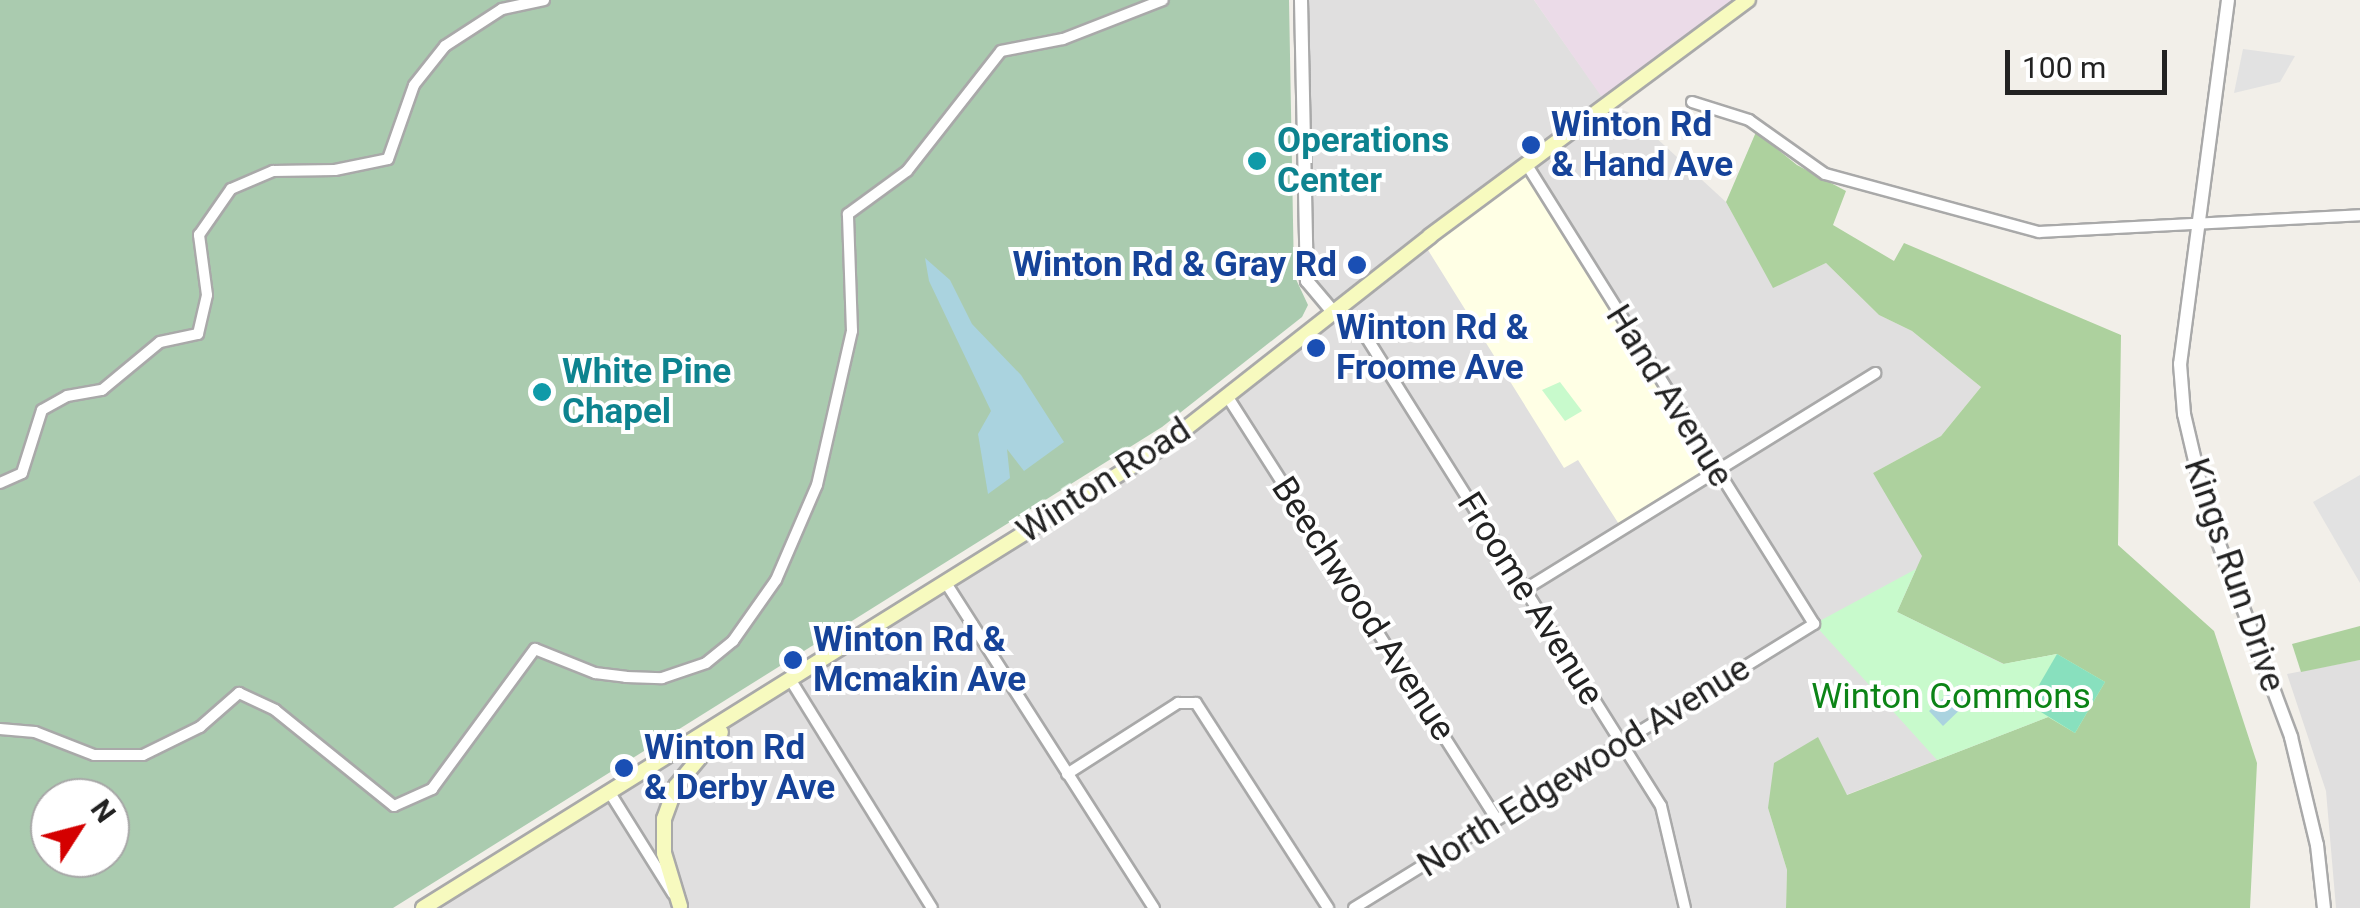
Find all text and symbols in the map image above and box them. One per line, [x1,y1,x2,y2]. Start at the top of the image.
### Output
scale bar [2010,30,2172,92]
text: 100 m [2022,50,2106,85]
place label: Winton Rd & Hand Ave [1551,104,1733,186]
place label: Operations Center [1277,120,1449,202]
marker: Winton Rd & Hand Ave [1520,134,1542,156]
marker: Operations Center [1246,150,1268,172]
place label: Winton Rd & Gray Rd [1012,244,1337,286]
marker: Winton Rd & Gray Rd [1346,254,1368,276]
street label: Hand Avenue [1597,297,1741,495]
place label: Winton Rd & Froome Ave [1336,307,1529,389]
marker: Winton Rd & Froome Ave [1305,337,1327,359]
place label: White Pine Chapel [562,351,731,433]
marker: White Pine Chapel [531,381,553,403]
street label: Winton Road [1009,409,1199,553]
street label: Kings Run Drive [2174,453,2294,697]
street label: Beechwood Avenue [1262,469,1464,749]
street label: Froome Avenue [1448,485,1612,713]
place label: Winton Rd & Mcmakin Ave [813,619,1026,701]
street label: North Edgewood Avenue [1410,648,1758,886]
marker: Winton Rd & Mcmakin Ave [782,649,804,671]
park label: Winton Commons [1811,676,2091,718]
place label: Winton Rd & Derby Ave [644,727,835,809]
marker: Winton Rd & Derby Ave [613,757,635,779]
north arrow [30,778,130,878]
text: N [84,794,122,829]

